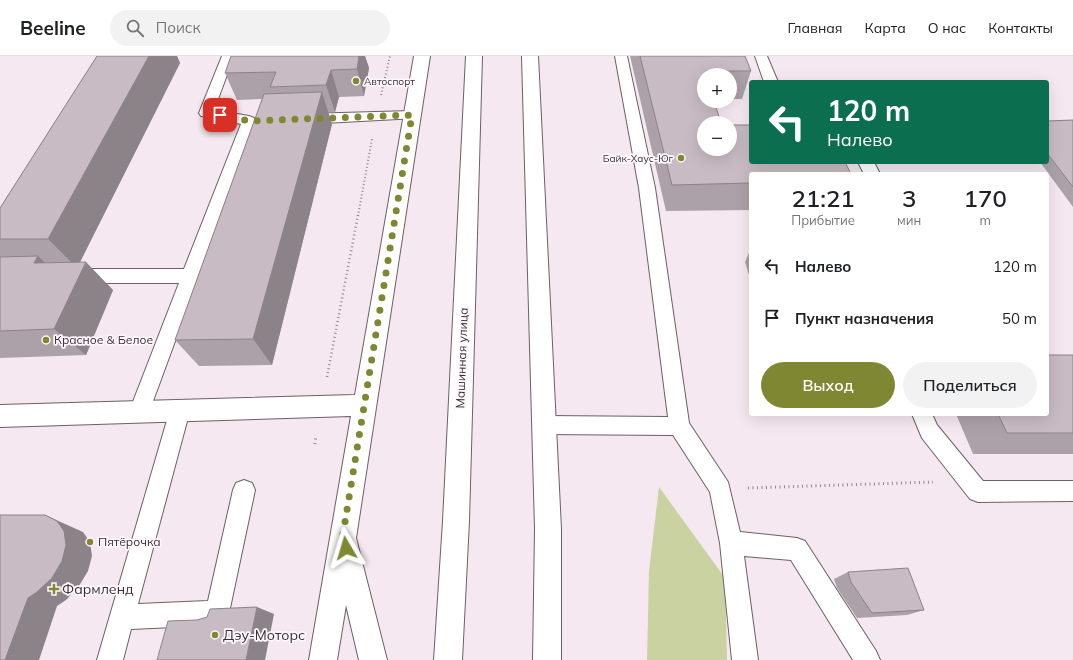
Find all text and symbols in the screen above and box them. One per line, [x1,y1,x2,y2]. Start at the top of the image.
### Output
search box [110,10,390,46]
text: Beeline [20,16,86,40]
icon: search [124,17,146,39]
text: Поиск [156,18,201,37]
text: Главная [788,19,843,37]
text: Карта [865,19,906,37]
text: О нас [928,19,966,37]
text: Контакты [988,19,1053,37]
map controls [697,68,737,156]
button: + [697,68,737,108]
place label: Автоспорт [364,75,415,88]
marker: Автоспорт [351,76,361,86]
text: 120 m [827,93,910,128]
icon: left [761,96,813,148]
pin [203,98,237,132]
icon: arrive [209,104,231,126]
button: − [697,116,737,156]
text: Налево [827,128,893,151]
place label: Байк-Хаус-Юг [603,152,674,165]
marker: Байк-Хаус-Юг [676,153,686,163]
text: 21:21 [791,183,855,213]
text: 3 [902,183,916,213]
text: 170 [964,183,1007,213]
text: Прибытие [791,212,855,228]
text: мин [897,212,921,228]
text: m [979,212,991,228]
icon: left [761,255,783,277]
text: Налево [795,257,851,276]
text: 120 m [993,257,1037,276]
street label: Машинная улица [452,307,471,409]
icon: arrive [761,307,783,329]
text: Пункт назначения [795,309,934,328]
text: 50 m [1002,309,1037,328]
place label: Красное & Белое [54,332,153,347]
marker: Красное & Белое [41,335,51,345]
button: Выход [761,362,895,408]
button: Поделиться [903,362,1037,408]
position arrow [325,527,367,569]
place label: Пятёрочка [98,534,161,549]
marker: Пятёрочка [85,537,95,547]
place label: Фармленд [62,580,134,598]
marker: Фармленд [49,584,59,594]
place label: Дэу-Моторс [223,626,305,644]
marker: Дэу-Моторс [210,630,220,640]

